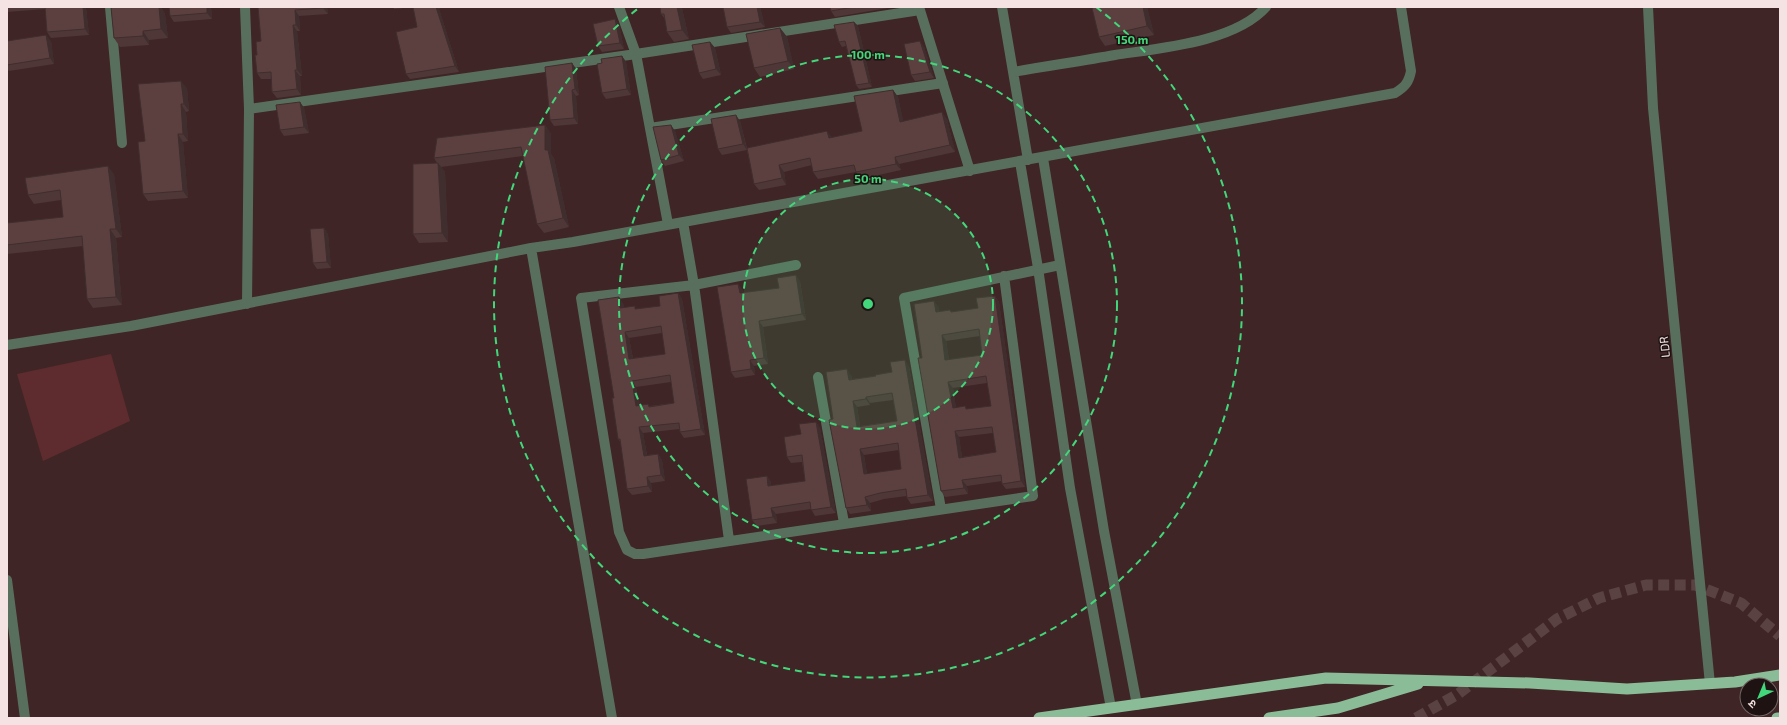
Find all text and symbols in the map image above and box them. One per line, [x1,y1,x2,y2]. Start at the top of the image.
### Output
text: 150 m [1116,32,1148,46]
text: 100 m [851,47,885,61]
text: 50 m [854,171,882,185]
centre of rings [861,297,875,311]
street label: LDR [1656,336,1672,358]
north arrow [1739,677,1779,717]
text: उ [1744,697,1759,711]

